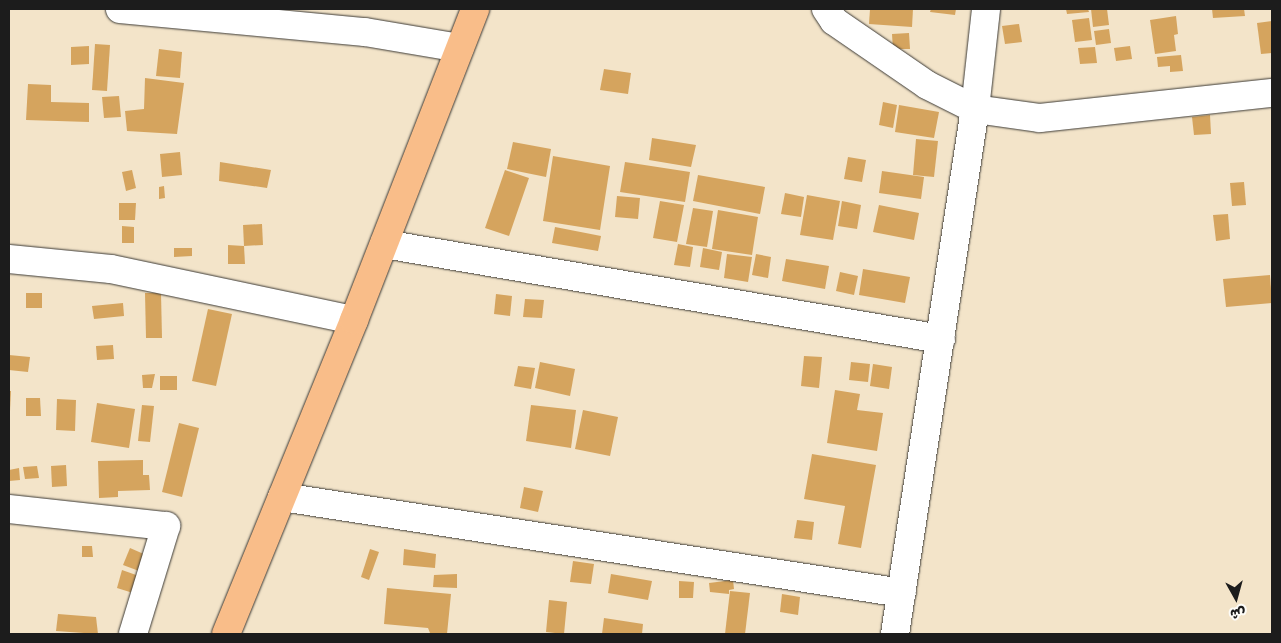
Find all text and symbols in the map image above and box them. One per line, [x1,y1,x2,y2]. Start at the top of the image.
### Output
north arrow [1211,573,1261,623]
text: ش [1229,602,1247,624]

